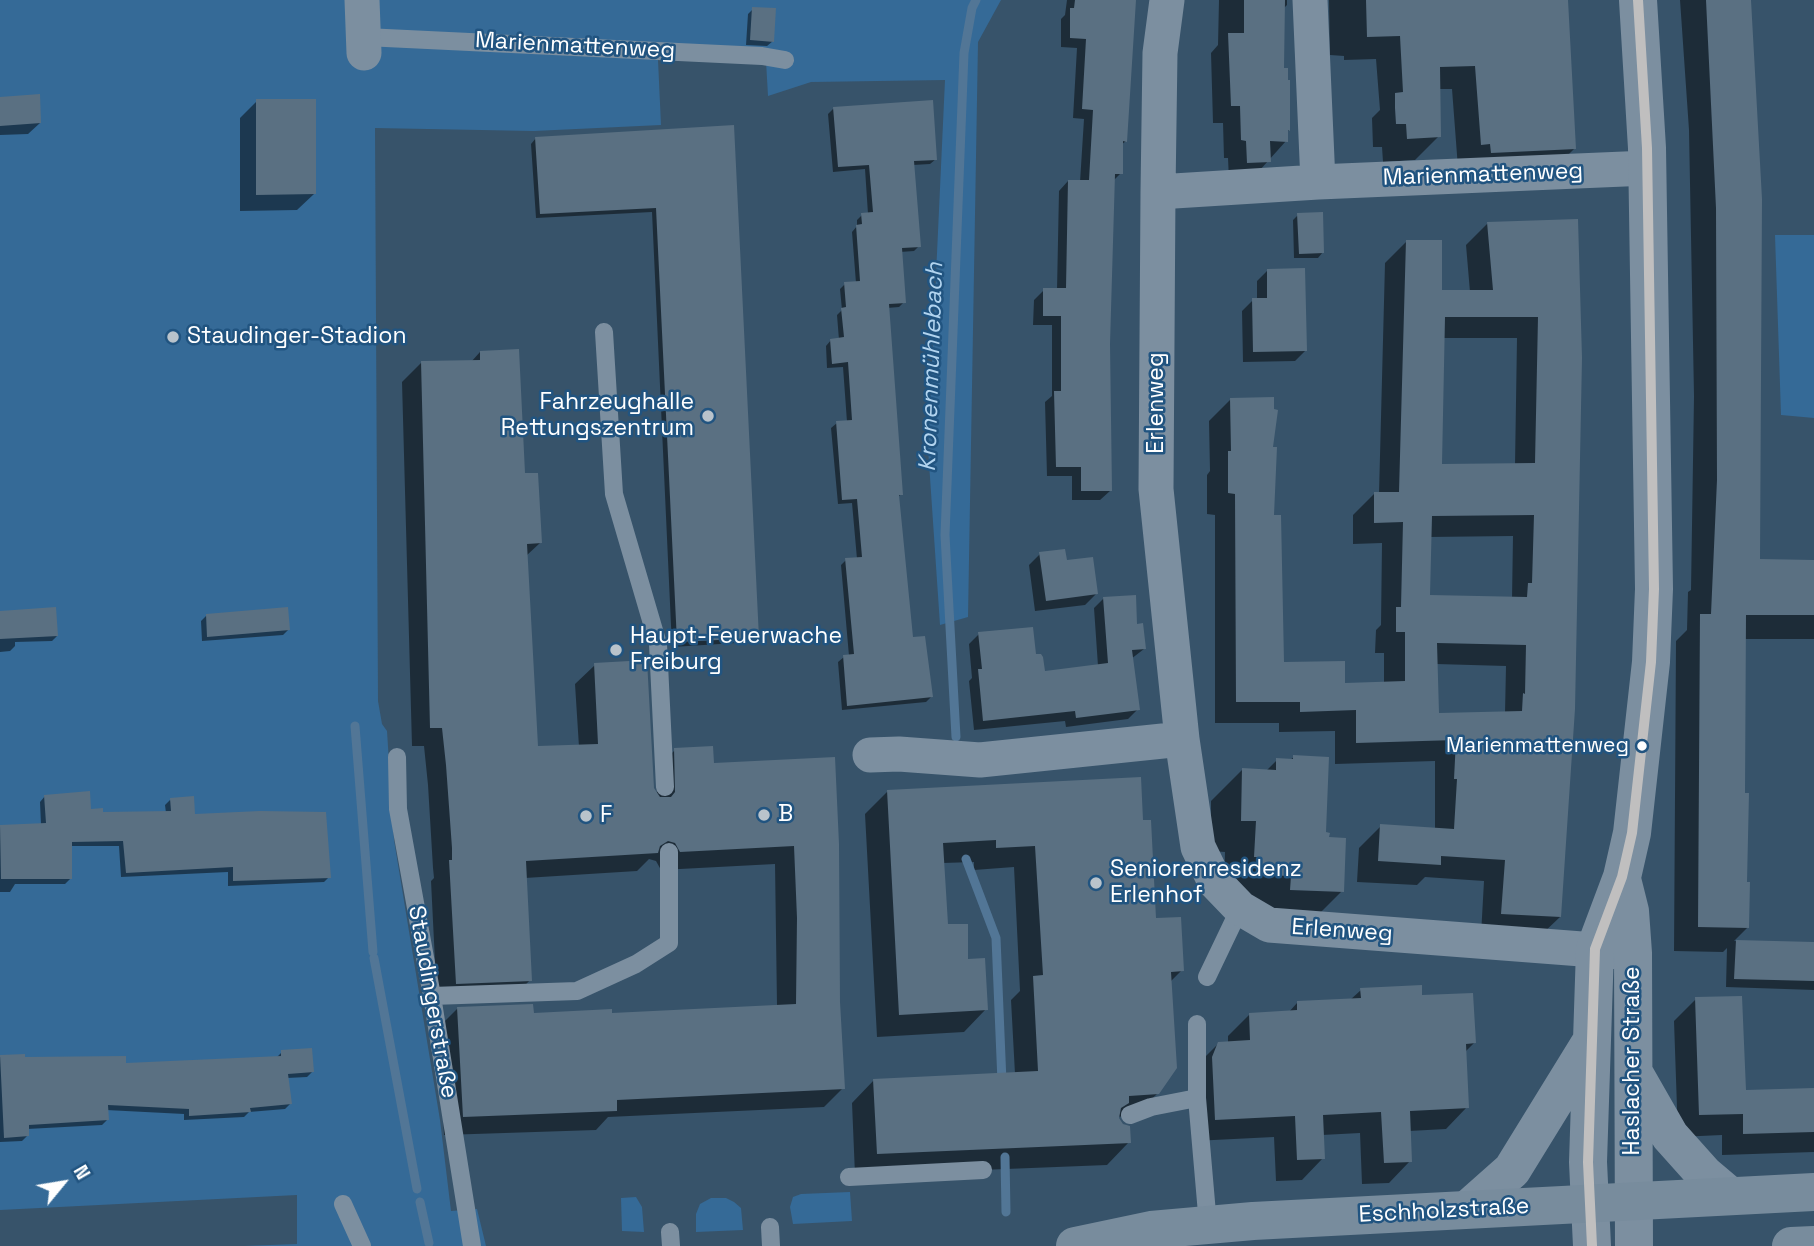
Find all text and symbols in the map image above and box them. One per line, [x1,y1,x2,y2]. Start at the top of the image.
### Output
street label: Marienmattenweg [474,27,676,65]
street label: Marienmattenweg [1382,158,1584,192]
water label: Kronenmühlebach [914,262,950,472]
place label: Staudinger-Stadion [187,323,406,351]
marker: Staudinger-Stadion [165,329,181,345]
street label: Erlenweg [1143,352,1171,454]
place label: Fahrzeughalle Rettungszentrum [501,389,694,443]
marker: Fahrzeughalle Rettungszentrum [700,408,716,424]
place label: Haupt-Feuerwache Freiburg [630,623,842,677]
marker: Haupt-Feuerwache Freiburg [608,642,624,658]
place label: Marienmattenweg [1446,733,1629,759]
marker: Marienmattenweg [1635,739,1649,753]
place label: B [778,801,793,829]
place label: F [600,802,612,830]
marker: B [756,807,772,823]
marker: F [578,808,594,824]
place label: Seniorenresidenz Erlenhof [1110,856,1302,910]
marker: Seniorenresidenz Erlenhof [1088,875,1104,891]
street label: Staudingerstraße [401,904,463,1100]
street label: Erlenweg [1290,914,1394,948]
street label: Haslacher Straße [1619,966,1647,1156]
north arrow [28,1148,98,1218]
text: N [68,1160,96,1184]
street label: Eschholzstraße [1358,1193,1530,1229]

